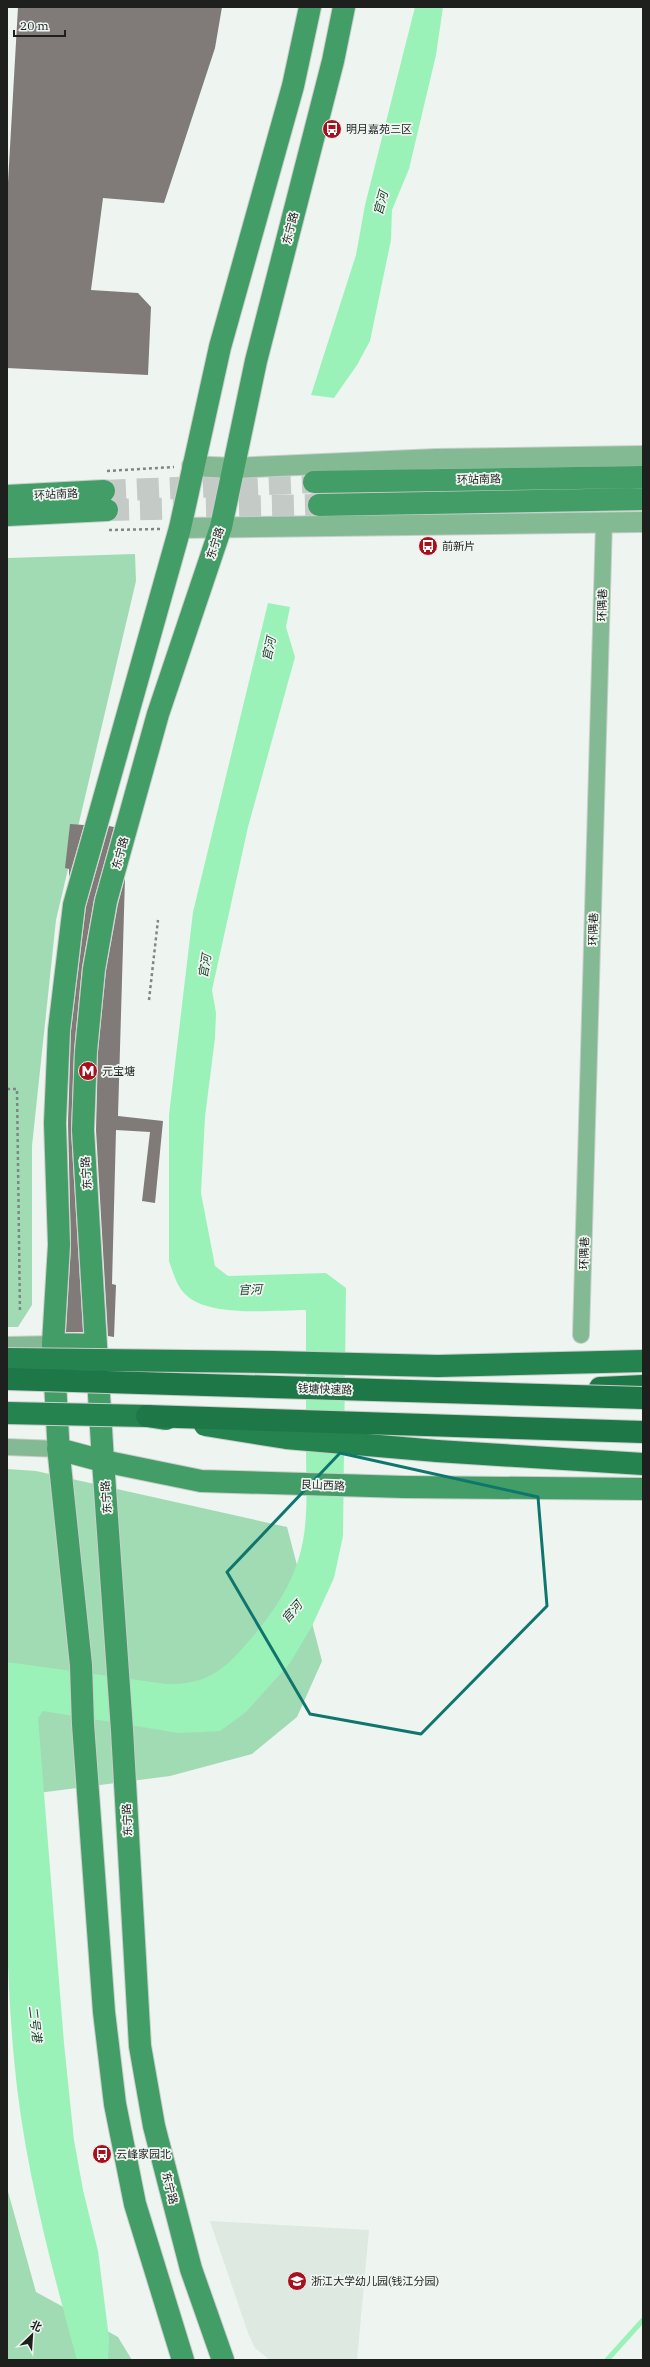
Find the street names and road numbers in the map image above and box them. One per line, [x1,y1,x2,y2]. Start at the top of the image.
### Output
street label: 东宁路 [279,210,301,246]
street label: 环站南路 [457,472,501,486]
street label: 环站南路 [34,486,78,502]
street label: 东宁路 [203,525,227,561]
street label: 环隅巷 [594,588,610,622]
street label: 东宁路 [109,835,131,871]
street label: 环隅巷 [585,912,601,946]
street label: 东宁路 [78,1156,94,1190]
street label: 环隅巷 [576,1236,592,1270]
street label: 钱塘快速路 [297,1381,353,1397]
street label: 艮山西路 [301,1477,345,1493]
street label: 东宁路 [98,1480,114,1514]
street label: 东宁路 [119,1803,135,1837]
street label: 东宁路 [159,2170,181,2206]

